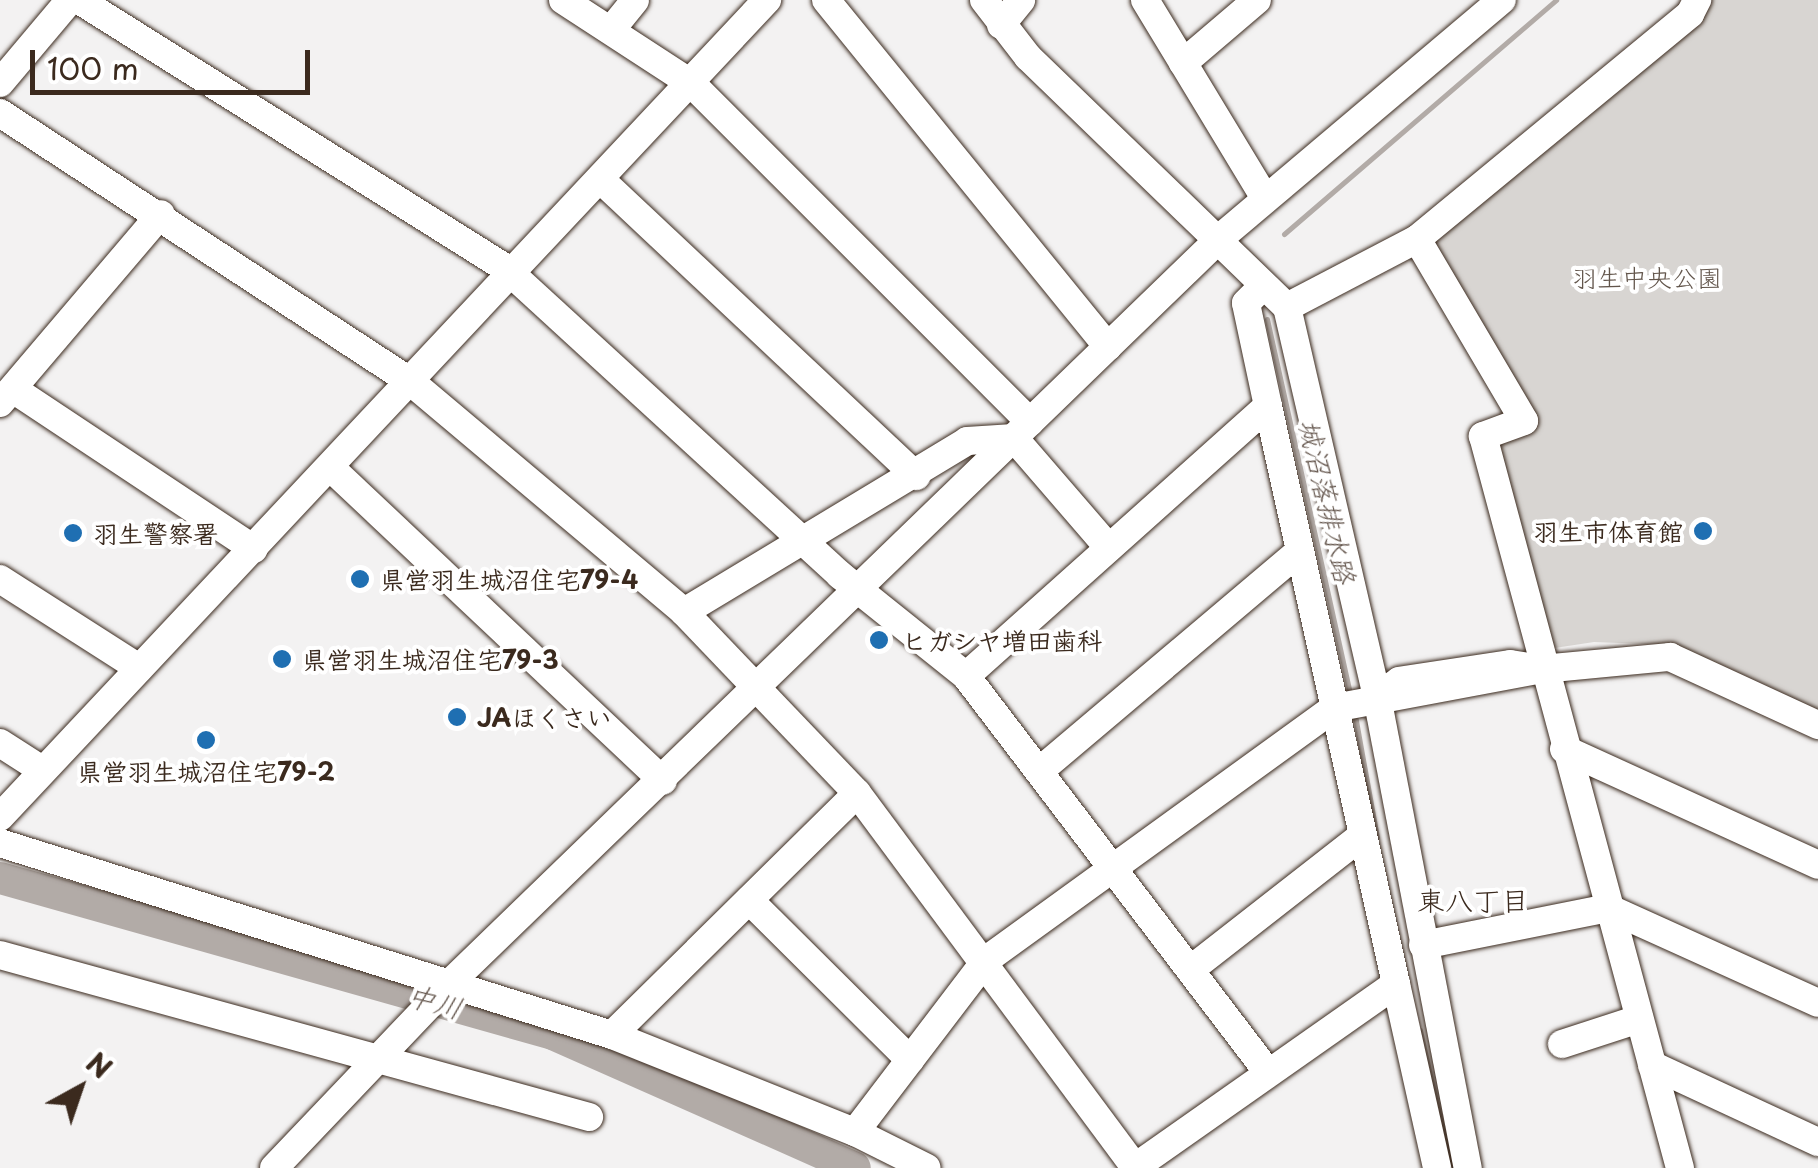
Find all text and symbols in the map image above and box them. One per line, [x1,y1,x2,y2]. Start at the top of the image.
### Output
scale bar [35,30,315,92]
text: 100 m [47,45,139,90]
park label: 羽生中央公園 [1572,262,1722,292]
water label: 城沼落排水路 [1293,415,1363,587]
place label: 羽生市体育館 [1533,516,1683,546]
place label: 羽生警察署 [93,518,218,548]
marker: 羽生市体育館 [1692,520,1714,542]
marker: 羽生警察署 [62,522,84,544]
place label: 県営羽生城沼住宅79-4 [380,564,638,594]
marker: 県営羽生城沼住宅79-4 [349,568,371,590]
place label: ヒガシヤ増田歯科 [902,625,1102,655]
marker: ヒガシヤ増田歯科 [866,627,892,653]
place label: 県営羽生城沼住宅79-3 [302,644,559,674]
marker: 県営羽生城沼住宅79-3 [271,648,293,670]
place label: JAほくさい [477,702,612,732]
marker: JAほくさい [446,706,468,728]
marker: 県営羽生城沼住宅79-2 [195,729,217,751]
place label: 県営羽生城沼住宅79-2 [77,756,335,786]
district label: 東八丁目 [1417,883,1529,917]
water label: 中川 [403,977,467,1025]
north arrow [30,1038,130,1138]
text: N [77,1041,122,1088]

